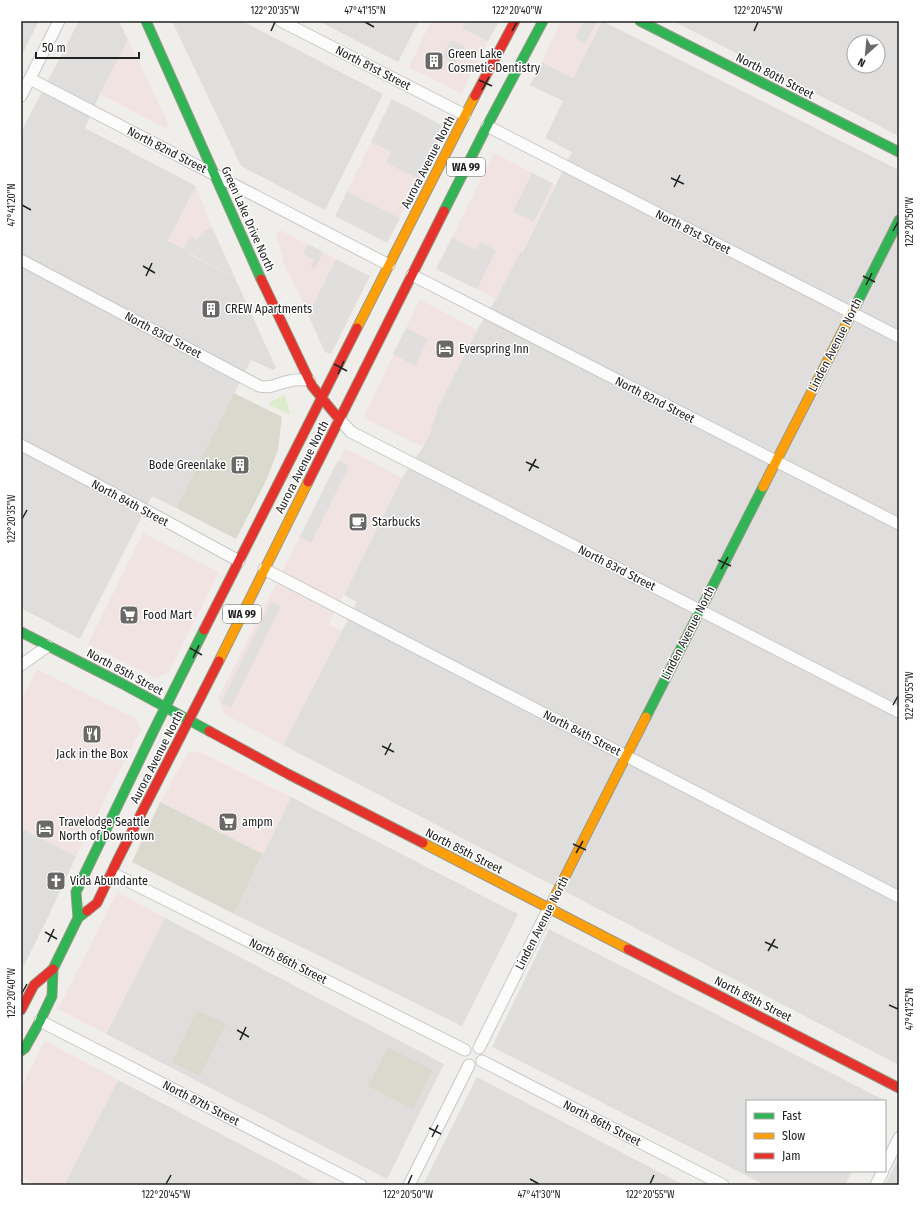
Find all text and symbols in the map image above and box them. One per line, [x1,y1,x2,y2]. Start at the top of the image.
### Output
text: 122°20'35"W [250,5,300,17]
text: 47°41'15"N [344,5,386,17]
text: 122°20'40"W [492,5,542,17]
text: 122°20'45"W [734,5,783,17]
scale bar [36,34,139,60]
north arrow [846,34,886,74]
text: 50 m [42,41,66,55]
street label: North 81st Street [333,43,413,93]
place label: Green Lake Cosmetic Dentistry [448,47,541,75]
building icon: Green Lake Cosmetic Dentistry [423,50,445,72]
street label: North 80th Street [734,50,816,102]
text: N [856,55,868,70]
street label: Aurora Avenue North [399,113,457,211]
street label: North 82nd Street [125,124,209,176]
road number: WA 99 [447,158,485,176]
street label: Green Lake Drive North [219,164,277,274]
text: 47°41'20"N [6,183,18,227]
text: 122°20'50"W [904,197,916,247]
street label: North 81st Street [653,207,733,257]
street label: Linden Avenue North [805,296,865,394]
building icon: CREW Apartments [200,298,222,320]
place label: CREW Apartments [225,302,312,316]
street label: North 83rd Street [122,309,204,361]
hotel icon: Everspring Inn [434,338,456,360]
place label: Everspring Inn [459,342,529,356]
street label: North 82nd Street [613,374,697,426]
street label: Aurora Avenue North [273,418,331,516]
building icon: Bode Greenlake [229,454,251,476]
place label: Bode Greenlake [149,458,226,472]
street label: North 84th Street [89,477,171,529]
text: 122°20'35"W [6,494,18,544]
cafe icon: Starbucks [347,511,369,533]
place label: Starbucks [372,515,420,529]
street label: North 83rd Street [576,542,658,594]
street label: Linden Avenue North [658,584,718,682]
supermarket icon: Food Mart [118,604,140,626]
road number: WA 99 [223,605,261,623]
place label: Food Mart [143,608,192,622]
street label: North 85th Street [84,646,166,698]
text: 122°20'55"W [904,671,916,721]
street label: North 84th Street [541,707,623,759]
street label: Aurora Avenue North [128,708,186,806]
restaurant icon: Jack in the Box [81,723,103,745]
place label: Jack in the Box [56,747,129,761]
supermarket icon: ampm [217,811,239,833]
place label: Travelodge Seattle North of Downtown [59,815,154,843]
place label: ampm [242,815,273,829]
hotel icon: Travelodge Seattle North of Downtown [34,818,56,840]
street label: North 85th Street [423,826,505,877]
church icon: Vida Abundante [45,870,67,892]
place label: Vida Abundante [70,874,148,888]
street label: Linden Avenue North [512,874,572,972]
street label: North 86th Street [247,935,329,987]
text: 122°20'40"W [6,968,18,1018]
street label: North 85th Street [712,974,794,1025]
text: 47°41'25"N [904,988,916,1030]
street label: North 87th Street [160,1078,242,1128]
street label: North 86th Street [561,1097,643,1149]
legend [746,1100,886,1172]
text: Fast [782,1109,801,1123]
text: Slow [782,1129,805,1143]
text: Jam [782,1149,800,1163]
text: 122°20'45"W [142,1189,191,1201]
text: 122°20'50"W [383,1189,433,1201]
text: 47°41'30"N [517,1189,561,1201]
text: 122°20'55"W [625,1189,675,1201]

